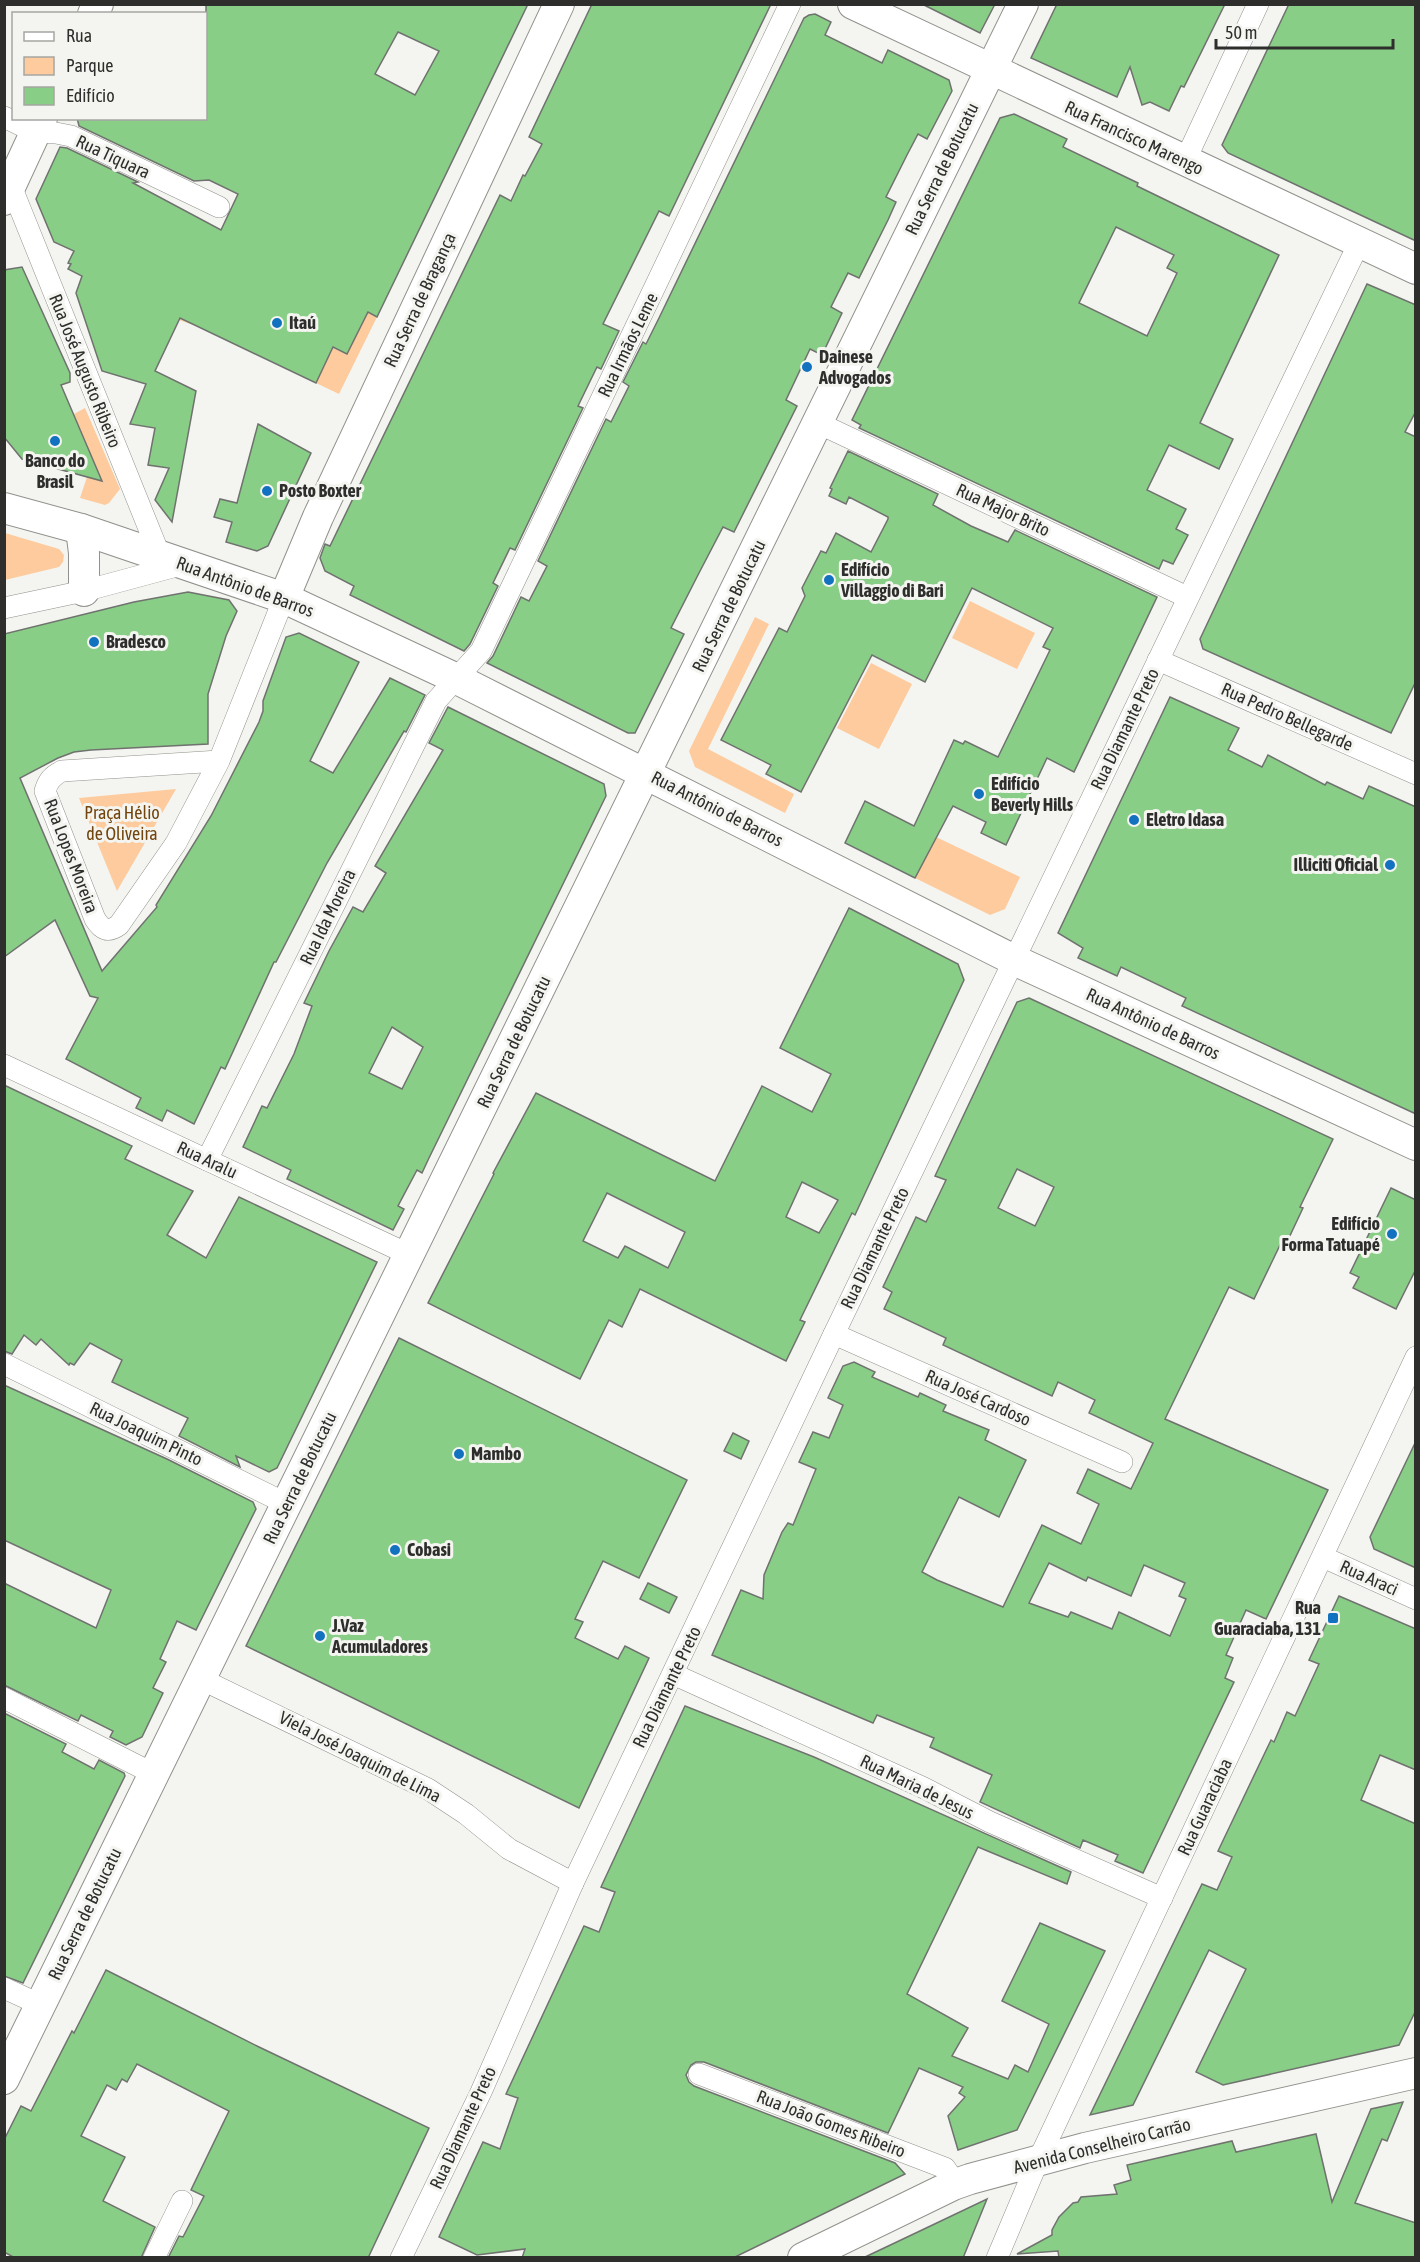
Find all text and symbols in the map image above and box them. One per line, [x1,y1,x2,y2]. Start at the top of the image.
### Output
legend [12,12,207,120]
scale bar [1216,12,1393,50]
text: 50 m [1225,22,1257,43]
text: Rua [66,25,92,46]
text: Parque [66,55,114,76]
text: Edifício [66,85,115,106]
street label: Rua Francisco Marengo [1061,96,1207,179]
street label: Rua Serra de Botucatu [900,99,983,238]
street label: Rua Tiquara [73,130,154,183]
street label: Rua Serra de Bragança [379,229,460,370]
street label: Rua Irmãos Leme [593,289,662,400]
street label: Rua José Augusto Ribeiro [45,291,126,451]
place label: Itaú [289,312,316,333]
marker: Itaú [270,316,284,330]
place label: Dainese Advogados [818,346,892,388]
marker: Dainese Advogados [800,360,814,374]
marker: Banco do Brasil [48,434,62,448]
place label: Banco do Brasil [25,450,85,492]
street label: Rua Major Brito [953,479,1053,540]
place label: Posto Boxter [279,480,362,501]
marker: Posto Boxter [260,484,274,498]
street label: Rua Serra de Botucatu [687,536,770,675]
street label: Rua Antônio de Barros [174,552,317,621]
place label: Edifício Villaggio di Bari [840,559,944,601]
marker: Edifício Villaggio di Bari [822,573,836,587]
place label: Bradesco [106,631,166,652]
marker: Bradesco [87,635,101,649]
street label: Rua Diamante Preto [1086,665,1163,793]
street label: Rua Pedro Bellegarde [1218,678,1356,755]
street label: Rua Antônio de Barros [648,766,787,851]
place label: Edifício Beverly Hills [991,773,1074,815]
marker: Edifício Beverly Hills [972,787,986,801]
street label: Rua Lopes Moreira [40,796,103,916]
park label: Praça Hélio de Oliveira [84,802,160,844]
place label: Eletro Idasa [1146,809,1224,830]
marker: Eletro Idasa [1127,813,1141,827]
place label: Illiciti Oficial [1294,854,1378,875]
marker: Illiciti Oficial [1383,858,1397,872]
street label: Rua Ida Moreira [295,865,360,968]
street label: Rua Serra de Botucatu [472,972,555,1111]
street label: Rua Antônio de Barros [1083,983,1223,1064]
street label: Rua Aralu [174,1136,241,1183]
street label: Rua Diamante Preto [836,1184,913,1312]
place label: Edifício Forma Tatuapé [1282,1213,1380,1255]
marker: Edifício Forma Tatuapé [1385,1227,1399,1241]
street label: Rua José Cardoso [922,1365,1034,1430]
street label: Rua Joaquim Pinto [86,1397,206,1470]
street label: Rua Serra de Botucatu [258,1408,341,1547]
place label: Mambo [471,1443,521,1464]
marker: Mambo [452,1447,466,1461]
place label: Cobasi [407,1539,451,1560]
marker: Cobasi [388,1543,402,1557]
street label: Rua Araci [1337,1555,1402,1600]
place label: Rua Guaraciaba, 131 [1214,1597,1321,1639]
marker: Rua Guaraciaba, 131 [1326,1611,1340,1625]
place label: J.Vaz Acumuladores [331,1615,428,1657]
street label: Rua Diamante Preto [628,1623,705,1751]
marker: J.Vaz Acumuladores [313,1629,327,1643]
street label: Viela José Joaquim de Lima [276,1707,445,1807]
street label: Rua Maria de Jesus [857,1750,977,1823]
street label: Rua Guaraciaba [1173,1755,1236,1859]
street label: Rua Serra de Botucatu [43,1844,126,1983]
street label: Rua Diamante Preto [425,2063,500,2192]
street label: Rua João Gomes Ribeiro [754,2085,909,2162]
street label: Avenida Conselheiro Carrão [1011,2113,1193,2178]

